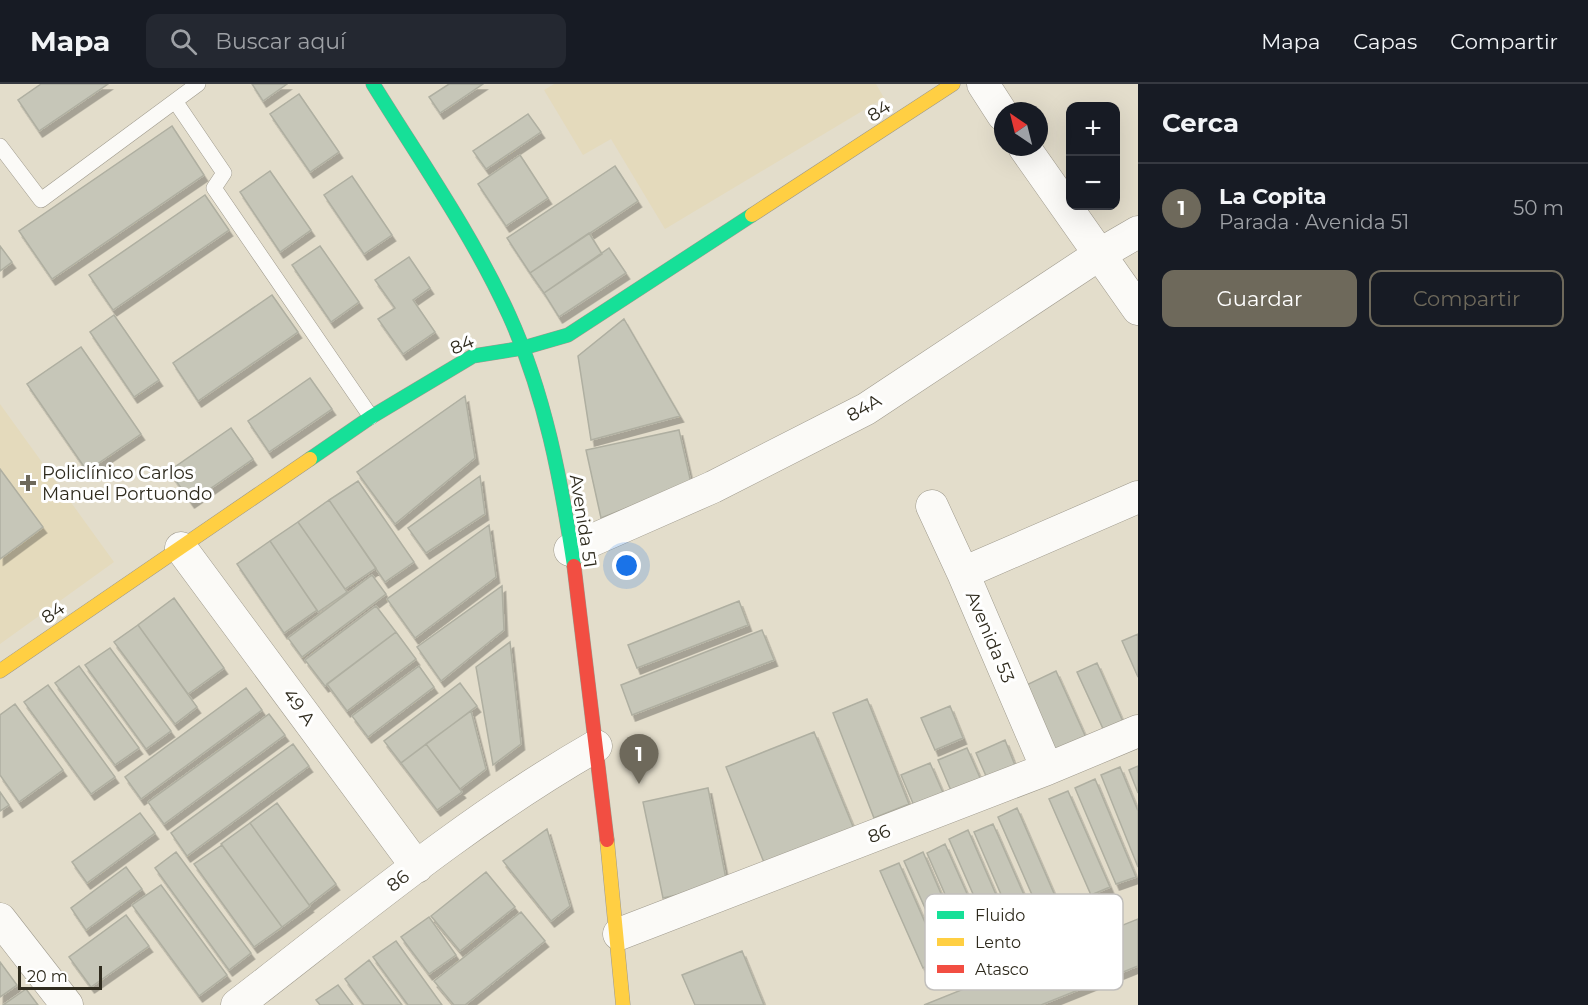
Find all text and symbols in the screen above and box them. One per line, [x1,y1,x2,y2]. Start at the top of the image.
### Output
search box [146,14,566,68]
text: Mapa [30,24,110,58]
icon: search [167,25,200,58]
text: Buscar aquí [215,28,346,55]
text: Mapa [1261,29,1320,54]
text: Capas [1353,29,1417,54]
text: Compartir [1450,29,1558,54]
street label: 84 [863,95,895,127]
north arrow [994,102,1048,156]
map controls [1066,102,1120,210]
button: + [1066,102,1120,156]
text: Cerca [1162,107,1239,139]
button: − [1066,156,1120,210]
text: La Copita [1219,183,1327,210]
text: 1 [1178,196,1185,220]
text: 50 m [1513,196,1564,220]
text: Parada · Avenida 51 [1219,210,1409,234]
button: Guardar [1162,270,1357,327]
button: Compartir [1369,270,1564,327]
street label: 84 [447,330,477,360]
street label: 84A [843,389,885,427]
place label: Policlínico Carlos Manuel Portuondo [42,462,212,505]
street label: Avenida 51 [565,473,601,569]
marker: Policlínico Carlos Manuel Portuondo [19,474,37,492]
your location [612,551,641,580]
street label: Avenida 53 [961,588,1019,686]
street label: 84 [37,597,69,629]
street label: 49 A [278,684,320,730]
pin: 1 [620,734,658,784]
street label: 86 [865,820,893,848]
street label: 86 [382,865,414,897]
legend [925,894,1123,990]
text: Fluido [975,906,1025,925]
text: Lento [975,933,1021,952]
text: Atasco [975,960,1029,979]
scale bar [18,963,102,990]
text: 20 m [27,967,68,986]

